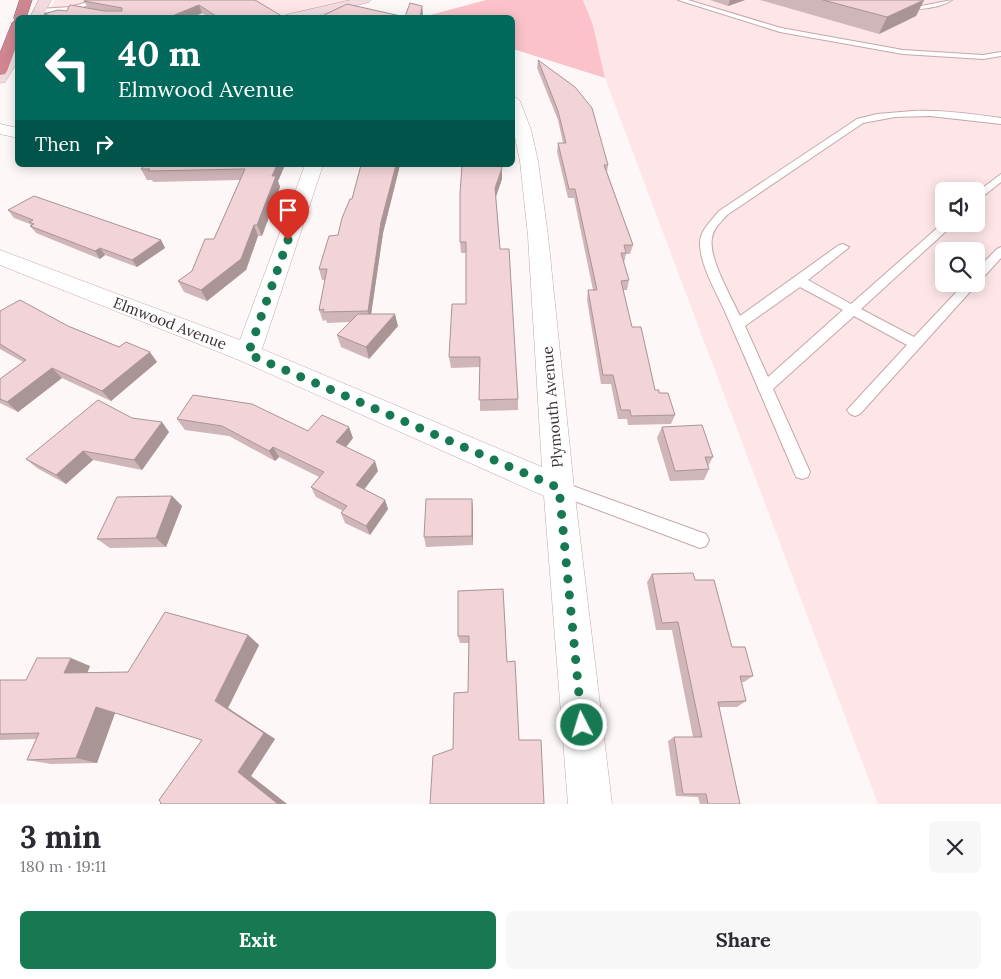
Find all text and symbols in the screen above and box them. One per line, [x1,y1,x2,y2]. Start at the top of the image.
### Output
text: 40 m [118,31,201,76]
icon: left [35,35,100,100]
text: Elmwood Avenue [118,75,294,103]
icon: right [90,130,118,158]
text: Then [35,132,80,156]
map controls [935,182,985,292]
button: sound [935,182,985,232]
pin [267,189,309,240]
icon: arrive [274,196,302,224]
button: search [935,242,985,292]
street label: Elmwood Avenue [111,293,229,353]
street label: Plymouth Avenue [537,346,567,468]
position arrow [555,698,607,750]
text: 3 min [20,818,101,856]
button: close [929,821,981,873]
text: 180 m · 19:11 [20,856,106,876]
button: Exit [20,911,496,969]
button: Share [506,911,981,969]

